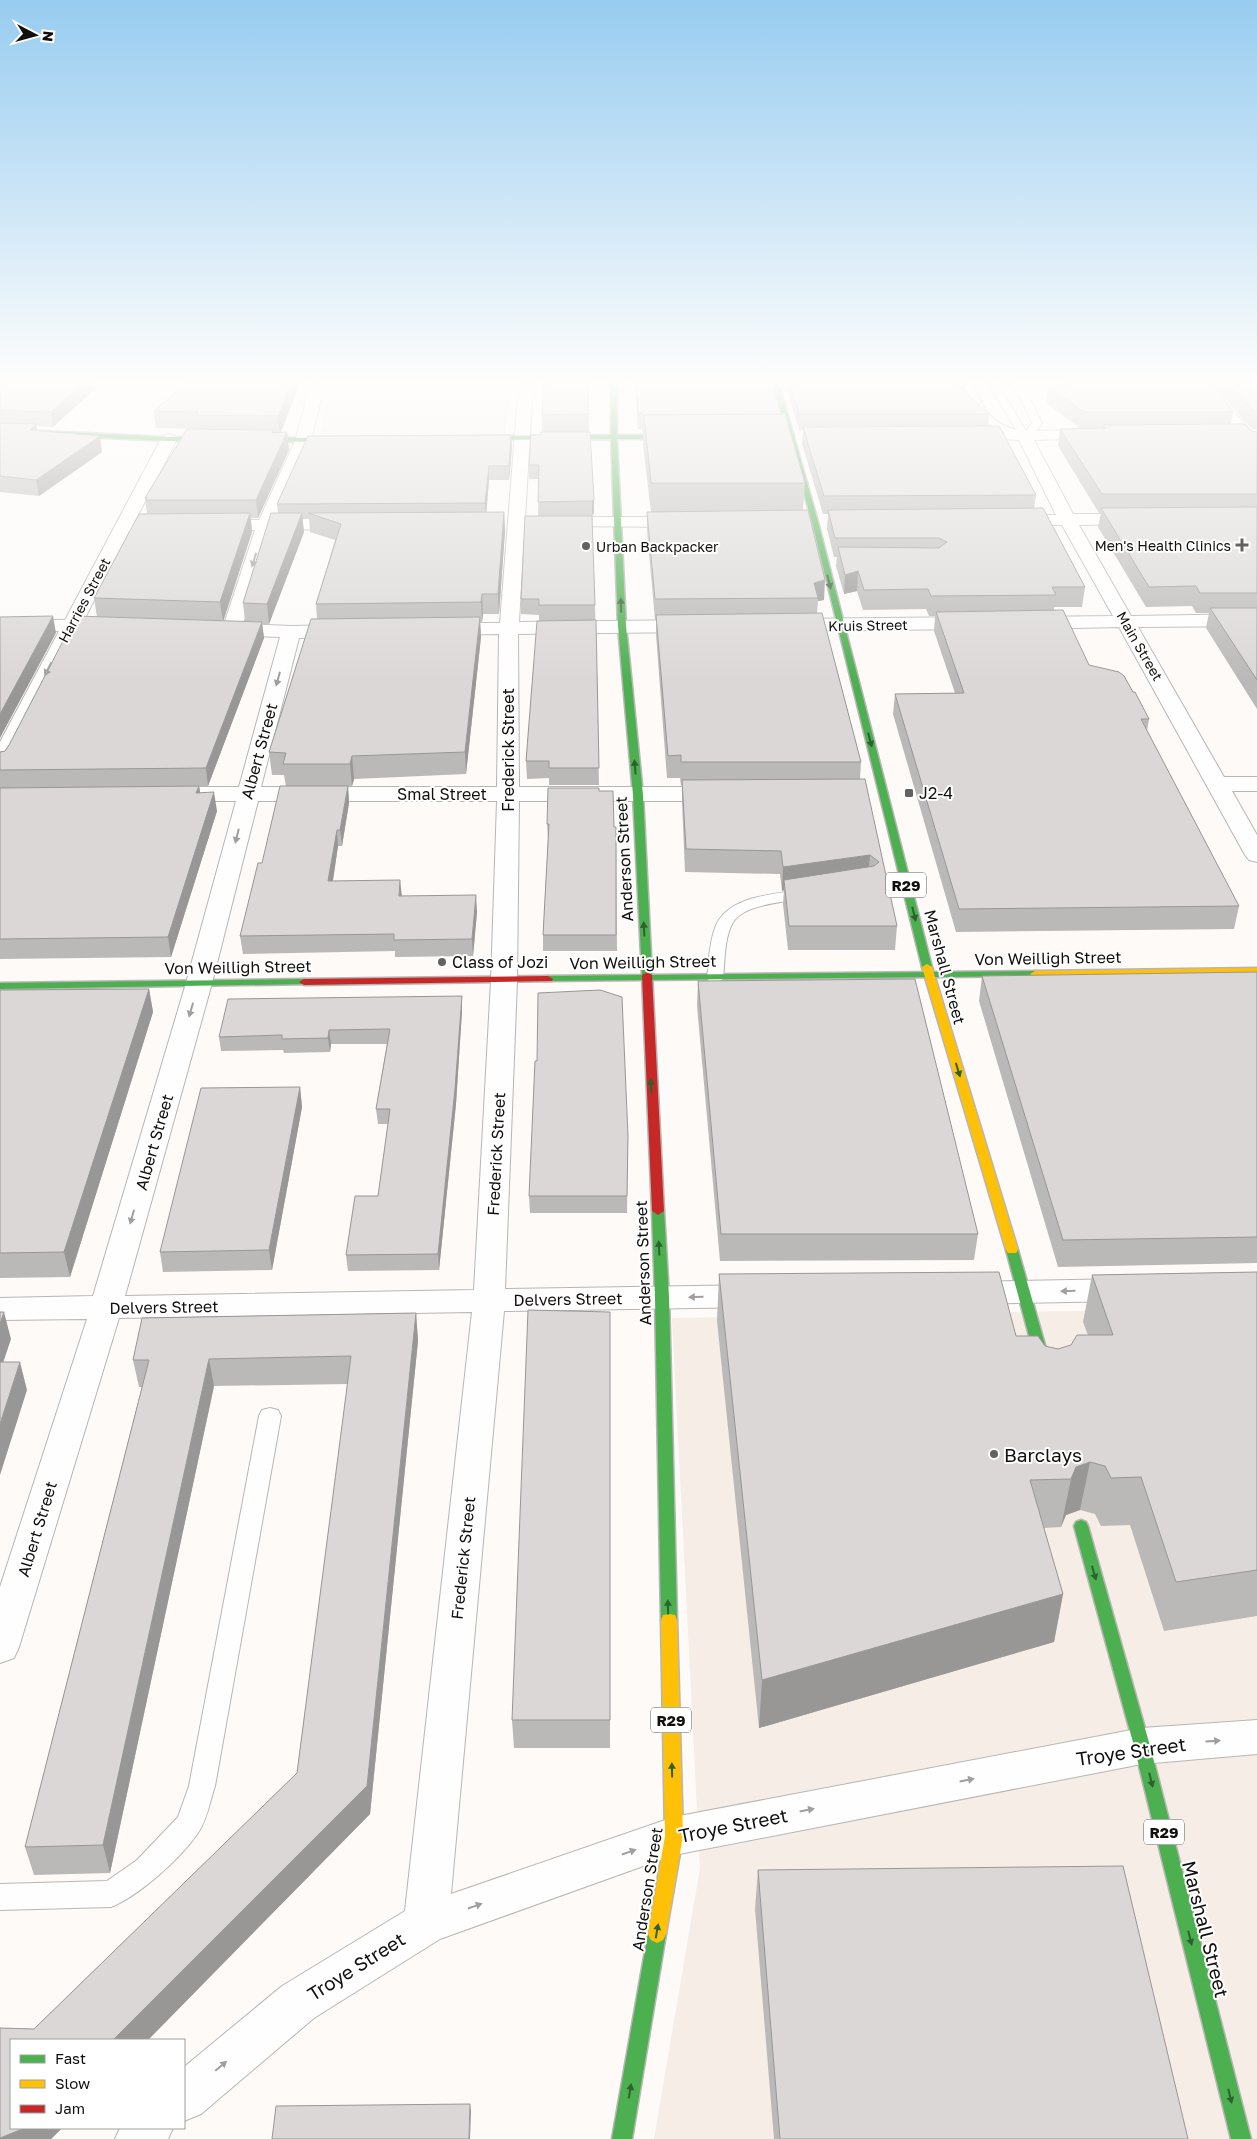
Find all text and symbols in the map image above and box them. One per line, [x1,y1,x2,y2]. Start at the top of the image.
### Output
north arrow [10,10,60,60]
text: N [39,30,57,43]
place label: Men's Health Clinics [1095,537,1231,554]
place label: Urban Backpacker [596,538,719,555]
marker: Men's Health Clinics [1235,538,1249,552]
marker: Urban Backpacker [580,540,592,552]
one-way arrow [250,553,258,568]
street label: Harries Street [54,555,114,645]
one-way arrow [826,575,834,590]
one-way arrow [617,597,625,613]
street label: Main Street [1113,608,1167,684]
street label: Kruis Street [828,616,908,634]
one-way arrow [44,661,52,676]
one-way arrow [274,671,282,686]
street label: Frederick Street [498,688,518,812]
street label: Albert Street [237,701,281,801]
one-way arrow [866,732,874,747]
one-way arrow [631,759,639,775]
place label: J2-4 [919,783,953,803]
street label: Smal Street [397,784,487,804]
marker: J2-4 [903,787,915,799]
street label: Anderson Street [611,796,637,922]
one-way arrow [233,828,241,843]
road number: R29 [886,872,926,898]
one-way arrow [910,907,918,922]
street label: Marshall Street [920,907,970,1027]
one-way arrow [639,921,647,937]
street label: Von Weilligh Street [974,947,1122,969]
street label: Von Weilligh Street [569,951,717,973]
place label: Class of Jozi [452,952,548,972]
street label: Von Weilligh Street [164,956,312,978]
marker: Class of Jozi [436,956,448,968]
one-way arrow [187,1003,195,1018]
one-way arrow [954,1063,962,1078]
one-way arrow [647,1078,655,1094]
street label: Albert Street [131,1092,177,1192]
street label: Frederick Street [483,1092,509,1216]
street label: Anderson Street [631,1200,655,1326]
one-way arrow [128,1209,136,1224]
one-way arrow [655,1240,663,1256]
street label: Delvers Street [513,1288,623,1310]
one-way arrow [1060,1288,1076,1296]
one-way arrow [688,1293,704,1301]
street label: Delvers Street [109,1296,219,1318]
place label: Barclays [1004,1443,1082,1466]
marker: Barclays [988,1448,1000,1460]
street label: Albert Street [13,1479,61,1579]
street label: Frederick Street [447,1495,479,1621]
one-way arrow [1090,1566,1098,1581]
one-way arrow [664,1599,672,1615]
road number: R29 [651,1708,691,1732]
street label: Troye Street [1075,1732,1187,1770]
one-way arrow [1206,1736,1222,1744]
one-way arrow [668,1761,676,1777]
one-way arrow [1147,1773,1155,1788]
one-way arrow [959,1775,975,1783]
street label: Troye Street [677,1803,789,1847]
one-way arrow [800,1806,816,1814]
road number: R29 [1144,1820,1184,1844]
street label: Anderson Street [627,1826,667,1952]
one-way arrow [621,1848,636,1855]
street label: Marshall Street [1178,1858,1234,2000]
one-way arrow [468,1902,483,1909]
one-way arrow [654,1922,662,1938]
street label: Troye Street [303,1927,409,2005]
one-way arrow [1187,1930,1195,1945]
legend [10,2039,185,2129]
text: Fast [55,2049,86,2067]
one-way arrow [215,2060,227,2072]
text: Slow [55,2074,90,2092]
one-way arrow [626,2083,634,2099]
one-way arrow [1226,2088,1234,2103]
text: Jam [55,2099,85,2117]

